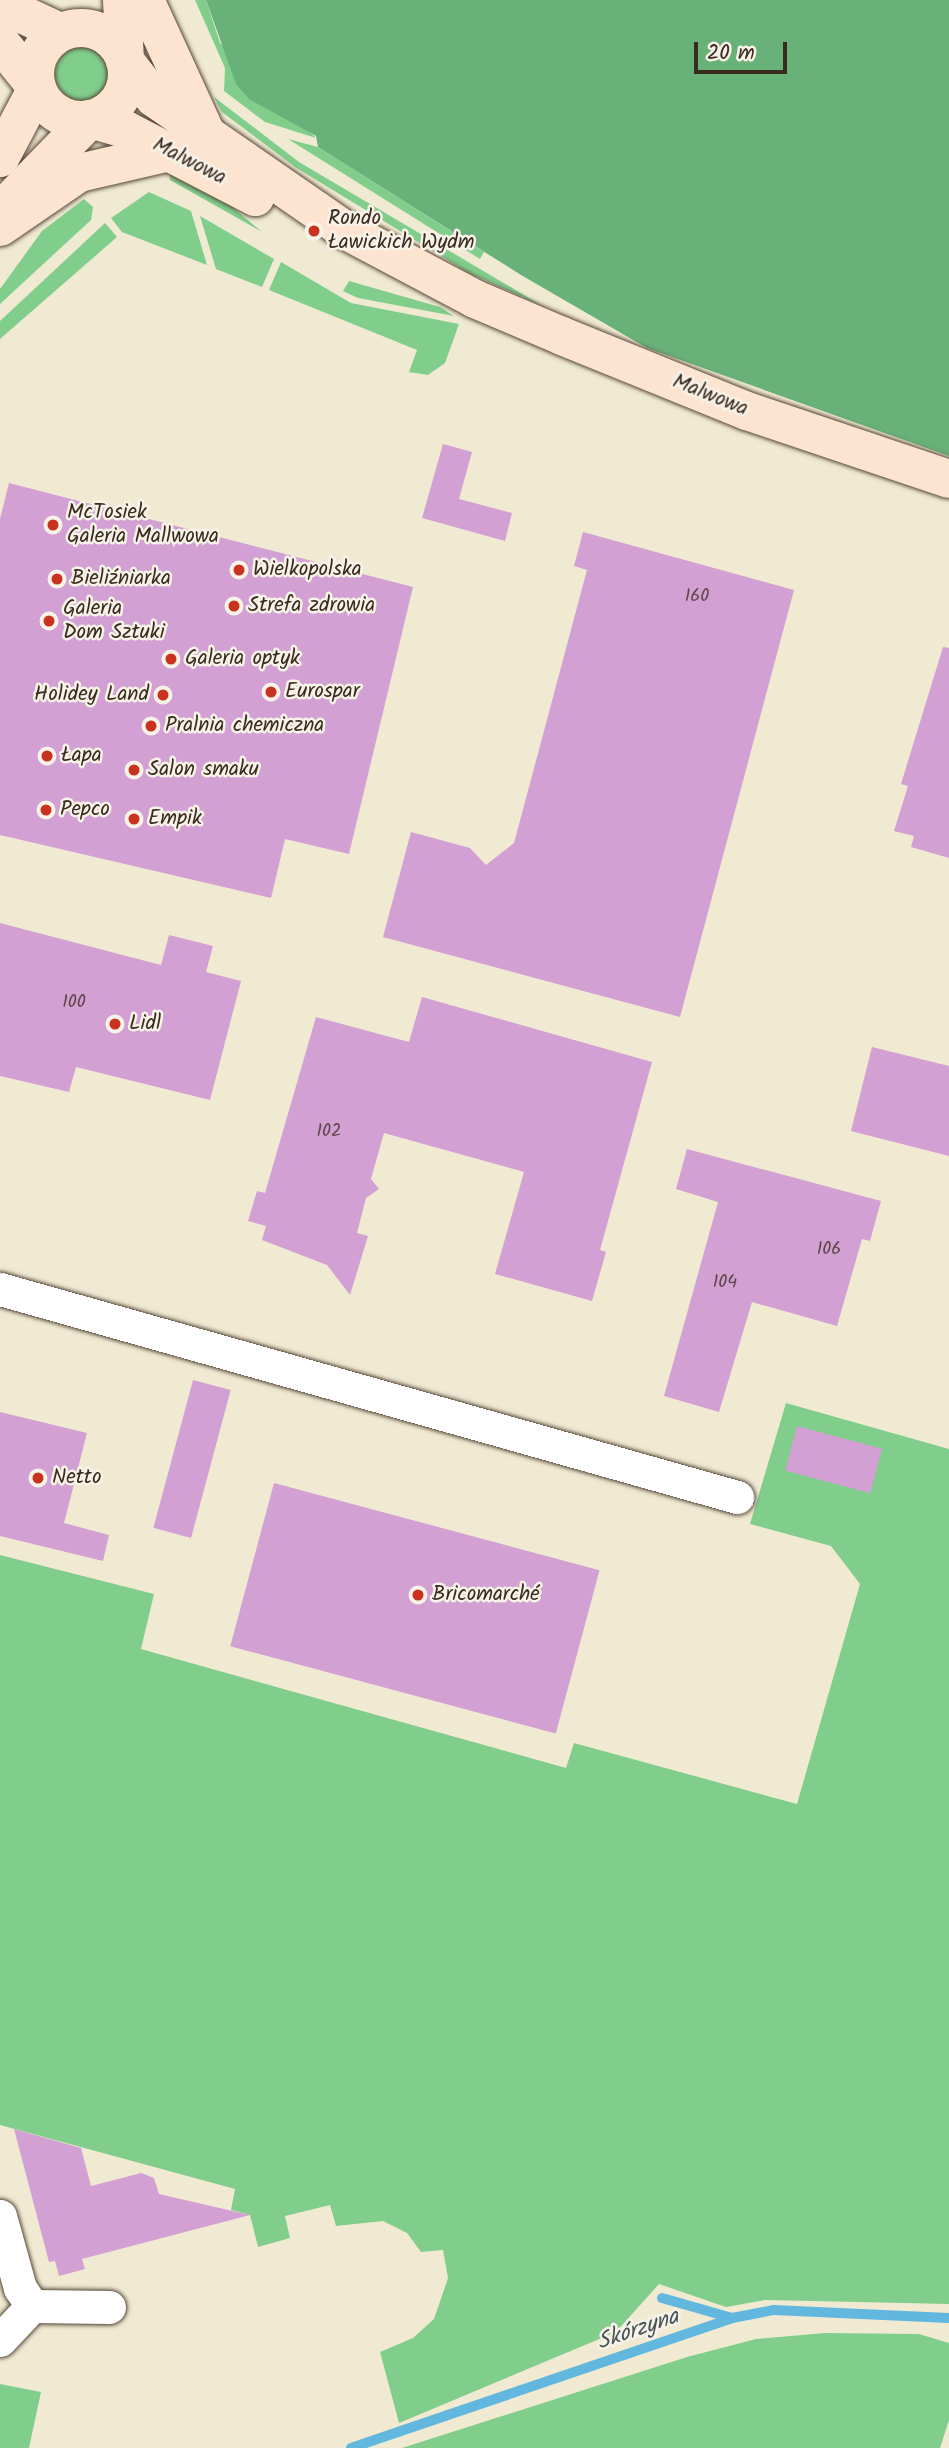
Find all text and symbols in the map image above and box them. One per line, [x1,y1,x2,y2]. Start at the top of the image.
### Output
scale bar [697,28,790,72]
text: 20 m [707,37,755,70]
street label: Malwowa [148,133,230,191]
place label: Rondo Ławickich Wydm [328,206,474,256]
marker: Rondo Ławickich Wydm [306,223,322,239]
street label: Malwowa [669,369,751,423]
place label: McTosiek Galeria Mallwowa [67,500,219,550]
marker: McTosiek Galeria Mallwowa [45,517,61,533]
place label: Wielkopolska [253,557,362,583]
marker: Wielkopolska [231,562,247,578]
place label: Bieliźniarka [71,566,171,592]
marker: Bieliźniarka [49,571,65,587]
house number: 160 [685,586,709,608]
place label: Strefa zdrowia [248,593,375,619]
place label: Galeria Dom Sztuki [63,596,165,646]
marker: Strefa zdrowia [226,598,242,614]
marker: Galeria Dom Sztuki [41,613,57,629]
place label: Galeria optyk [185,646,300,672]
marker: Galeria optyk [163,651,179,667]
place label: Eurospar [285,679,360,705]
place label: Holidey Land [34,682,149,708]
marker: Eurospar [263,684,279,700]
marker: Holidey Land [155,687,171,703]
place label: Pralnia chemiczna [165,713,324,739]
marker: Pralnia chemiczna [143,718,159,734]
place label: Łapa [61,743,102,769]
marker: Łapa [39,748,55,764]
place label: Salon smaku [148,757,259,783]
marker: Salon smaku [126,762,142,778]
place label: Pepco [60,797,110,823]
marker: Pepco [38,802,54,818]
place label: Empik [148,806,202,832]
marker: Empik [126,811,142,827]
house number: 100 [62,992,86,1014]
place label: Lidl [129,1011,161,1037]
marker: Lidl [107,1016,123,1032]
house number: 102 [316,1121,342,1143]
house number: 106 [817,1239,841,1261]
house number: 104 [713,1272,737,1294]
place label: Netto [52,1465,101,1491]
marker: Netto [30,1470,46,1486]
place label: Bricomarché [432,1582,539,1608]
marker: Bricomarché [410,1587,426,1603]
water label: Skórzyna [593,2303,683,2357]

